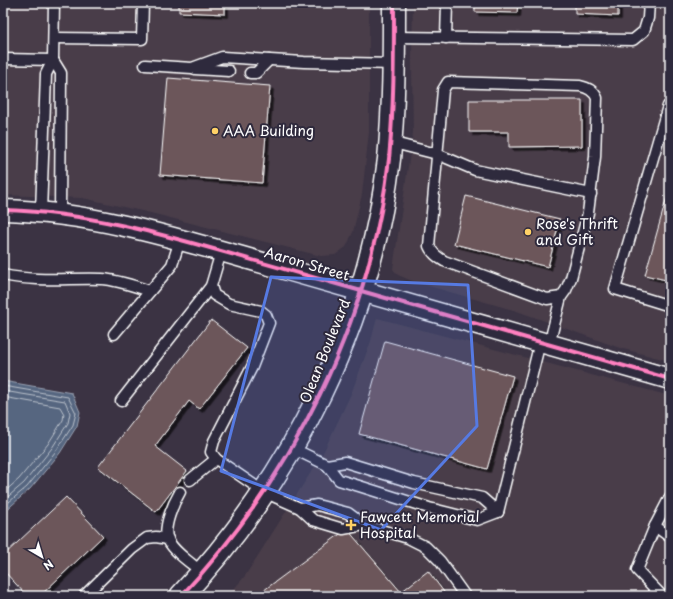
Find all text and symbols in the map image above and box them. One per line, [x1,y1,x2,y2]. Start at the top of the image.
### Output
place label: AAA Building [223,120,314,141]
marker: AAA Building [210,126,220,136]
place label: Rose's Thrift and Gift [536,213,618,250]
marker: Rose's Thrift and Gift [523,227,533,237]
street label: Aaron Street [262,241,352,286]
street label: Olean Boulevard [294,295,355,406]
place label: Fawcett Memorial Hospital [360,506,479,543]
marker: Fawcett Memorial Hospital [345,519,357,531]
north arrow [22,537,62,577]
text: N [40,556,57,575]

